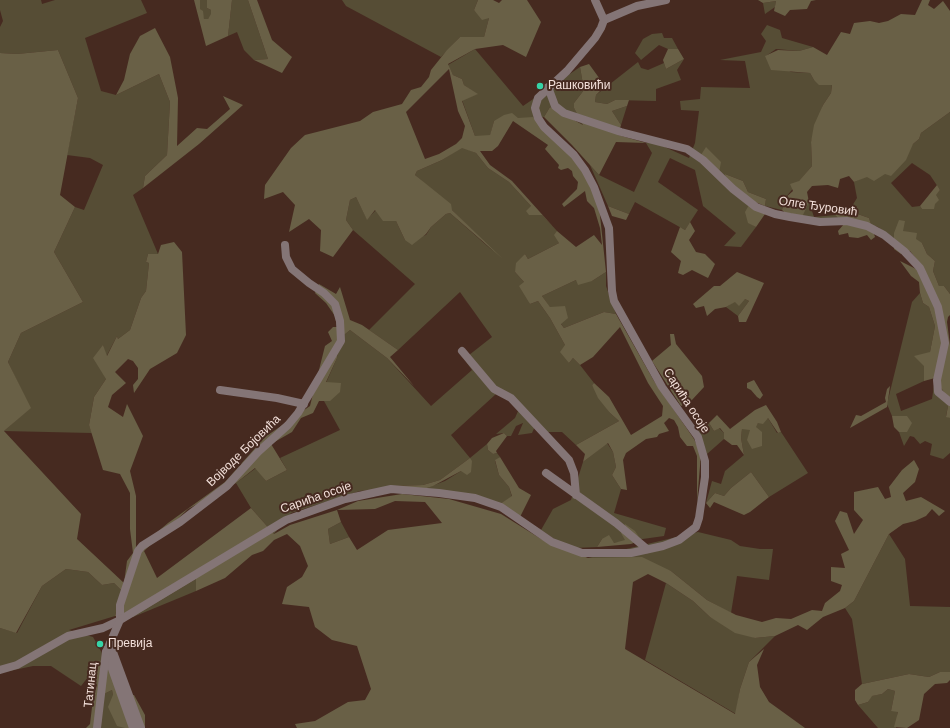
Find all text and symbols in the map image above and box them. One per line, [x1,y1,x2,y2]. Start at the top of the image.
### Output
place label: Рашковићи [548,79,610,93]
marker: Рашковићи [535,81,545,91]
street label: Олге Ђуровић [778,194,858,220]
street label: Сарића осоје [660,366,712,436]
street label: Војводе Бојовића [204,412,284,490]
street label: Сарића осоје [279,479,353,517]
place label: Превија [108,637,152,651]
marker: Превија [95,639,105,649]
street label: Татинац [81,662,101,708]

